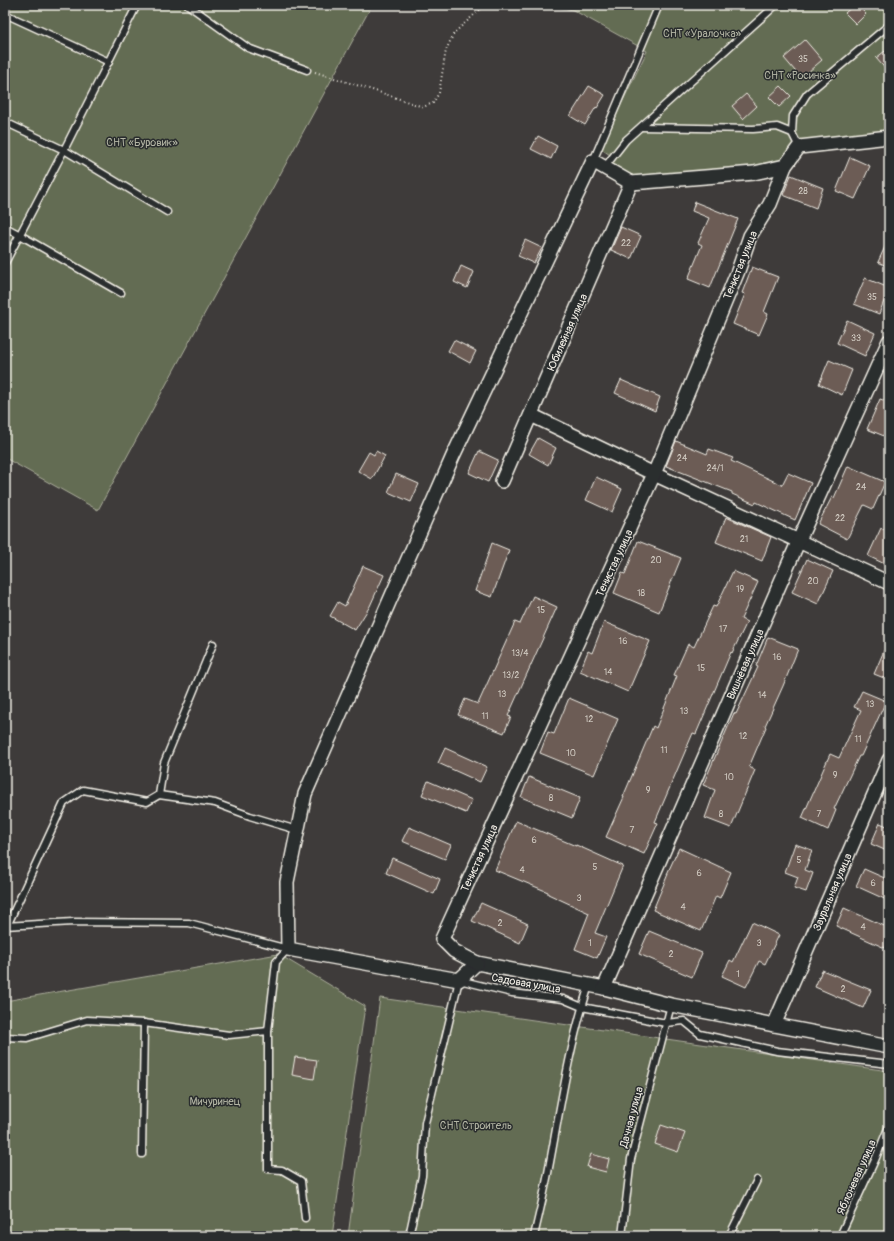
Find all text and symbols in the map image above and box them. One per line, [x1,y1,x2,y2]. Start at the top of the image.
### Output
park label: СНТ «Уралочка» [663,27,742,40]
house number: 35 [798,54,808,65]
park label: СНТ «Росинка» [764,69,836,82]
park label: СНТ «Буровик» [106,136,178,149]
house number: 28 [798,186,808,197]
street label: Тенистая улица [721,229,760,301]
house number: 22 [621,238,631,249]
street label: Юбилейная улица [545,292,590,373]
house number: 35 [867,292,877,303]
house number: 33 [851,333,861,344]
house number: 24 [677,453,688,464]
house number: 24/1 [706,463,724,474]
house number: 24 [856,482,867,493]
house number: 22 [835,513,845,524]
street label: Тенистая улица [593,527,636,599]
house number: 21 [740,534,748,545]
house number: 20 [650,555,662,566]
house number: 20 [807,576,819,587]
house number: 19 [736,584,744,595]
house number: 18 [637,588,645,599]
house number: 15 [537,605,545,616]
house number: 17 [719,624,727,635]
street label: Вишнёвая улица [724,627,767,701]
house number: 16 [619,636,627,647]
house number: 13/4 [512,648,529,659]
house number: 16 [773,652,781,663]
house number: 15 [697,663,705,674]
house number: 14 [604,667,613,678]
house number: 13/2 [503,670,519,681]
house number: 13 [498,689,506,700]
house number: 14 [758,690,767,701]
house number: 13 [866,699,874,710]
house number: 13 [680,706,688,717]
house number: 11 [481,711,489,722]
house number: 12 [585,714,593,725]
house number: 12 [739,731,747,742]
house number: 11 [854,734,862,745]
house number: 11 [660,745,668,756]
house number: 10 [566,748,576,759]
house number: 9 [833,770,838,781]
house number: 10 [724,772,734,783]
house number: 9 [646,785,651,796]
house number: 8 [549,793,554,804]
house number: 8 [719,809,724,820]
house number: 7 [817,809,822,820]
street label: Тенистая улица [458,822,501,894]
house number: 7 [630,825,635,836]
house number: 6 [531,835,537,846]
street label: Зауральная улица [810,851,855,933]
house number: 5 [797,855,802,866]
house number: 5 [593,862,598,873]
house number: 4 [519,865,525,876]
house number: 6 [696,868,702,879]
house number: 6 [870,878,876,889]
house number: 3 [576,893,582,904]
house number: 4 [680,902,686,913]
house number: 2 [497,918,503,929]
house number: 4 [860,922,866,933]
house number: 1 [588,938,592,949]
house number: 3 [756,938,762,949]
house number: 2 [668,949,674,960]
house number: 1 [736,969,740,980]
street label: Садовая улица [490,971,561,996]
house number: 2 [840,984,846,995]
street label: Дачная улица [617,1085,646,1150]
park label: Мичуринец [190,1095,241,1108]
park label: СНТ Строитель [440,1119,512,1132]
street label: Яблоневая улица [834,1138,879,1217]

